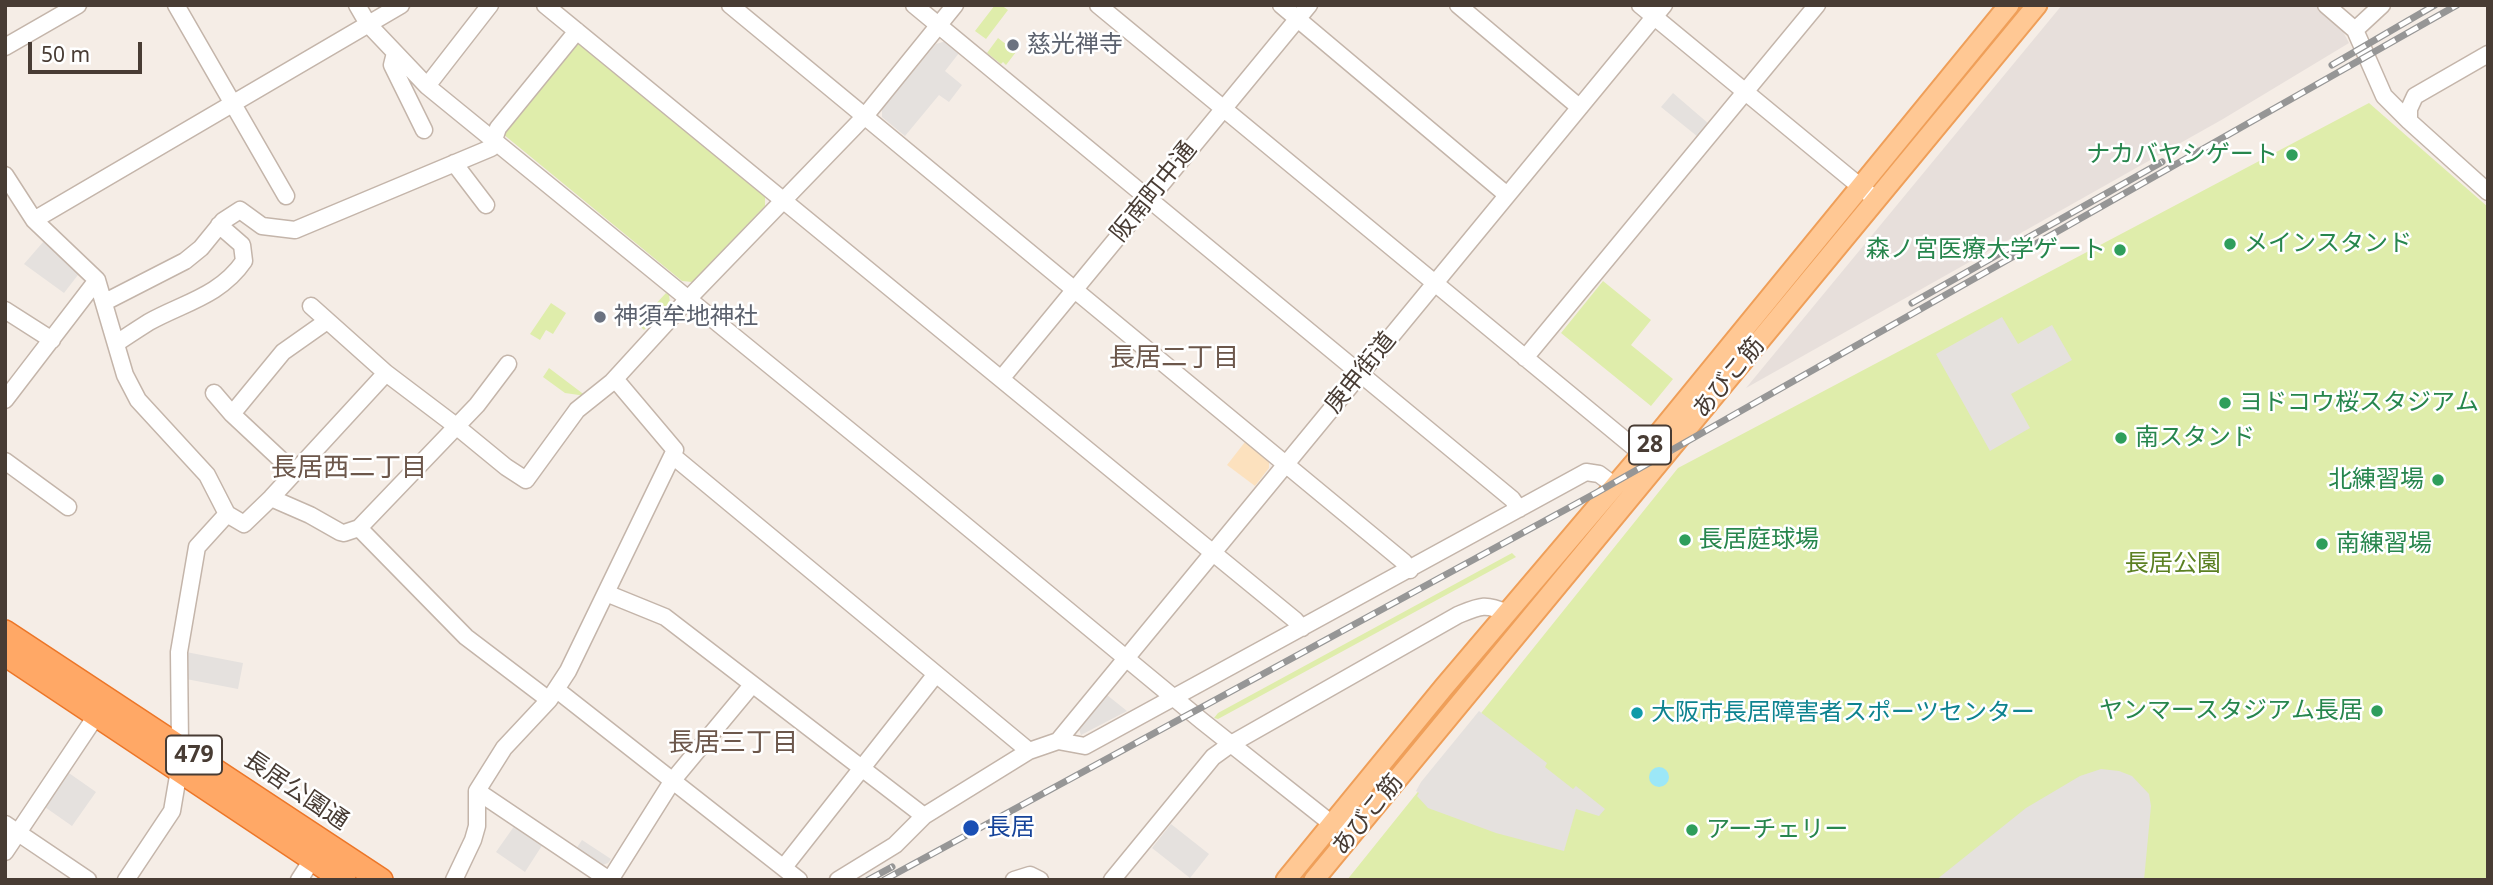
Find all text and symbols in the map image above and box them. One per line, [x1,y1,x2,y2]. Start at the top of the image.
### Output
scale bar [32,28,145,72]
place label: 慈光禅寺 [1027,31,1123,59]
marker: 慈光禅寺 [1005,37,1021,53]
text: 50 m [41,40,90,68]
street label: 阪南町中通 [1105,136,1203,248]
place label: ナカバヤシゲート [2086,141,2278,169]
marker: ナカバヤシゲート [2284,147,2300,163]
place label: メインスタンド [2244,230,2412,258]
place label: 森ノ宮医療大学ゲート [1866,236,2106,264]
marker: メインスタンド [2222,236,2238,252]
marker: 森ノ宮医療大学ゲート [2112,242,2128,258]
place label: 神須牟地神社 [614,303,758,331]
marker: 神須牟地神社 [592,309,608,325]
street label: 庚申街道 [1320,327,1402,419]
street label: あびこ筋 [1687,332,1771,424]
district label: 長居二丁目 [1109,343,1239,375]
place label: ヨドコウ桜スタジアム [2239,389,2479,417]
marker: ヨドコウ桜スタジアム [2217,395,2233,411]
place label: 南スタンド [2135,424,2255,452]
road number: 28 [1629,426,1671,464]
marker: 南スタンド [2113,430,2129,446]
district label: 長居西二丁目 [271,453,427,485]
place label: 北練習場 [2328,466,2424,494]
marker: 北練習場 [2430,472,2446,488]
place label: 長居庭球場 [1699,526,1819,554]
place label: 南練習場 [2336,530,2432,558]
marker: 長居庭球場 [1677,532,1693,548]
marker: 南練習場 [2314,536,2330,552]
park label: 長居公園 [2125,550,2221,578]
place label: ヤンマースタジアム長居 [2099,697,2363,725]
place label: 大阪市長居障害者スポーツセンター [1651,699,2035,727]
marker: ヤンマースタジアム長居 [2369,703,2385,719]
marker: 大阪市長居障害者スポーツセンター [1629,705,1645,721]
district label: 長居三丁目 [668,728,798,760]
road number: 479 [166,736,222,775]
street label: 長居公園通 [238,746,354,836]
street label: あびこ筋 [1327,769,1409,861]
place label: 長居 [987,814,1035,842]
place label: アーチェリー [1706,816,1849,844]
marker: 長居 [961,818,981,838]
marker: アーチェリー [1684,822,1700,838]

